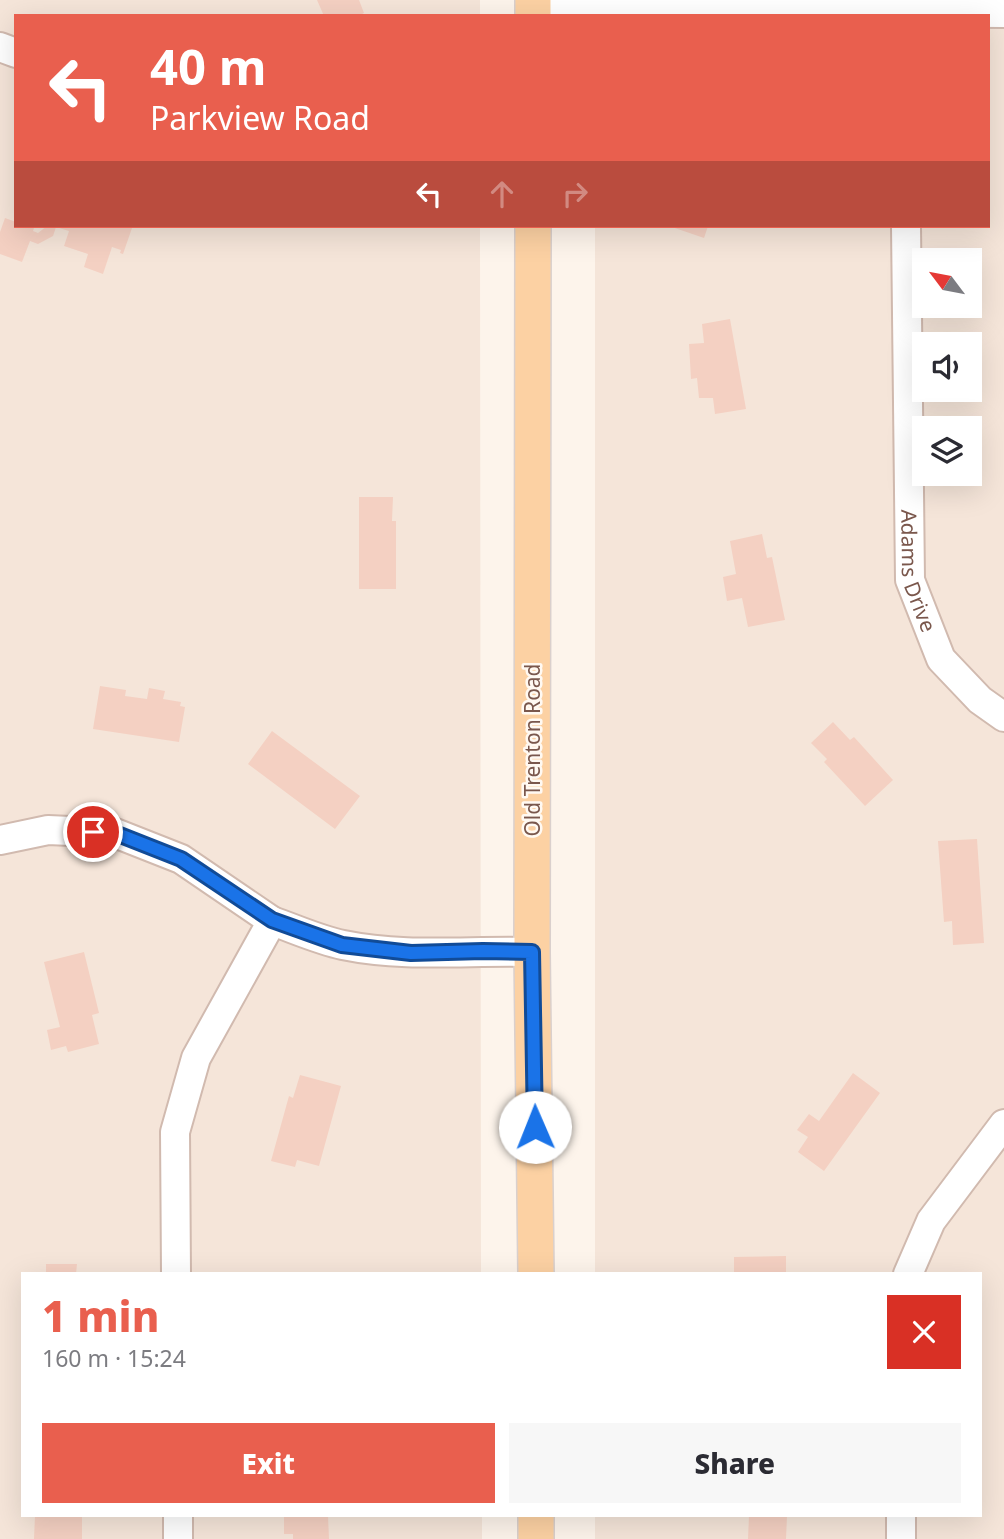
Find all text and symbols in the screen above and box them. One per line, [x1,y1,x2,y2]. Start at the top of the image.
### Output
text: 40 m [150,33,267,99]
icon: left [35,42,126,133]
text: Parkview Road [150,96,370,139]
icon: left [410,175,448,213]
icon: ahead [483,175,521,213]
icon: right [556,175,594,213]
north arrow [912,248,982,318]
map controls [912,248,982,486]
button: sound [912,332,982,402]
button: layers [912,416,982,486]
street label: Adams Drive [895,509,943,636]
street label: Old Trenton Road [518,663,546,837]
pin [63,802,123,862]
icon: arrive [74,813,112,851]
position arrow [498,1090,572,1164]
text: 1 min [42,1287,159,1344]
button: close [887,1295,961,1369]
text: 160 m · 15:24 [42,1342,186,1374]
button: Exit [42,1423,495,1503]
button: Share [509,1423,961,1503]

